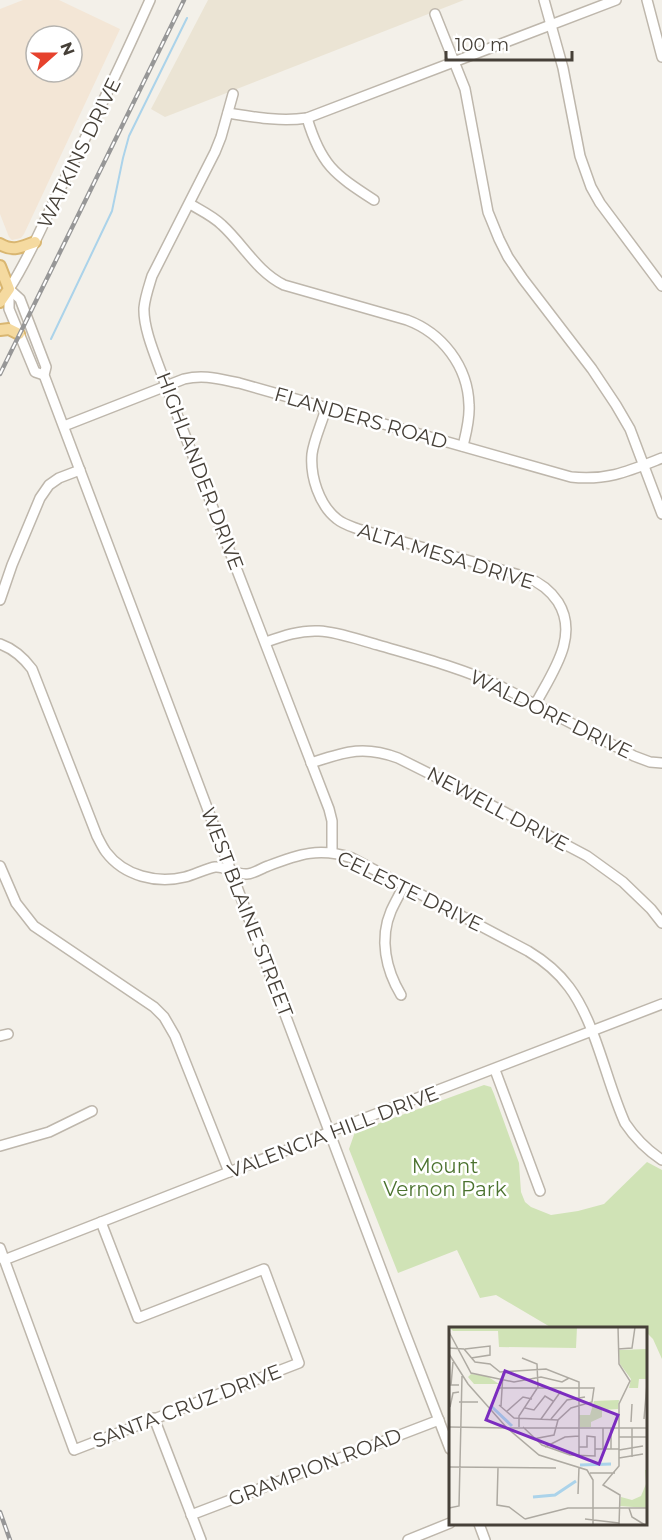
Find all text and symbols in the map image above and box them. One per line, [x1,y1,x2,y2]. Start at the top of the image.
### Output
north arrow [24,24,84,84]
scale bar [446,24,572,62]
text: 100 m [455,34,509,56]
text: N [56,39,79,58]
street label: WATKINS DRIVE [32,74,126,232]
street label: HIGHLANDER DRIVE [151,369,249,573]
street label: FLANDERS ROAD [272,382,450,454]
street label: ALTA MESA DRIVE [355,518,537,594]
street label: WALDORF DRIVE [466,664,636,764]
street label: NEWELL DRIVE [423,761,573,857]
street label: WEST BLAINE STREET [196,804,298,1021]
street label: CELESTE DRIVE [333,845,487,937]
street label: VALENCIA HILL DRIVE [224,1081,442,1183]
park label: Mount Vernon Park [383,1154,507,1201]
inset map [449,1327,647,1525]
street label: SANTA CRUZ DRIVE [89,1359,285,1453]
street label: GRAMPION ROAD [225,1423,405,1511]

